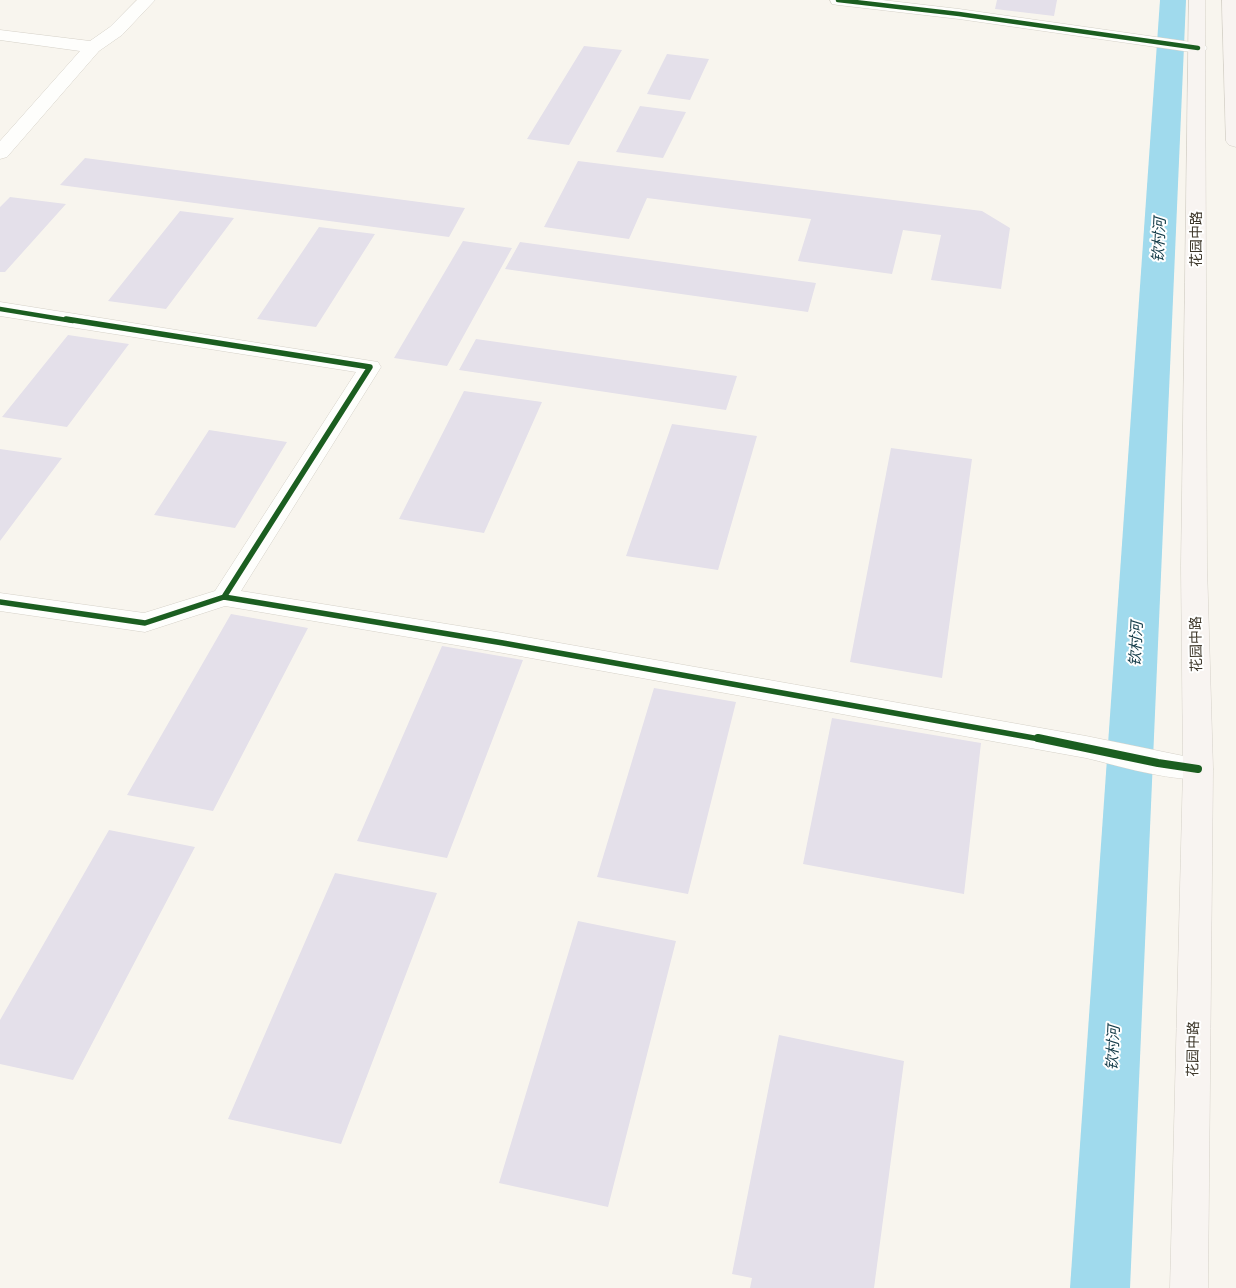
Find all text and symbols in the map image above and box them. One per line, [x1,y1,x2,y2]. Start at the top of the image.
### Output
street label: 花园中路 [1188,211,1204,267]
water label: 钦村河 [1149,217,1169,263]
street label: 花园中路 [1187,616,1205,672]
water label: 钦村河 [1126,621,1146,667]
street label: 花园中路 [1184,1021,1202,1077]
water label: 钦村河 [1103,1025,1123,1071]

